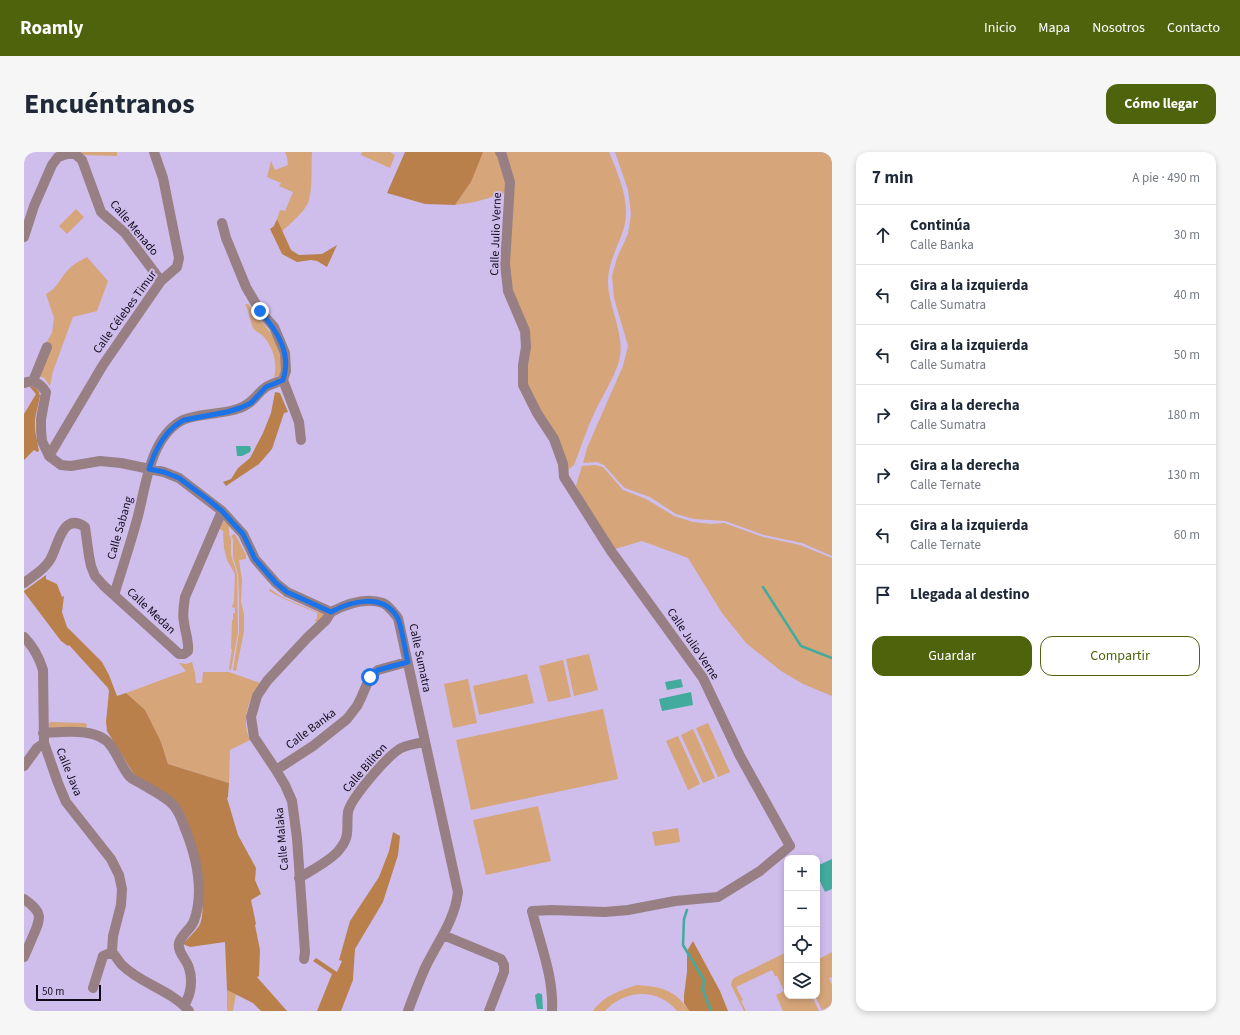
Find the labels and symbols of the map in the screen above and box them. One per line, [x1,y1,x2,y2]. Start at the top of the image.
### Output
street label: Calle Julio Verne [486,192,506,276]
street label: Calle Menado [106,197,162,259]
street label: Calle Célebes Timur [89,266,162,357]
route end [251,302,269,320]
street label: Calle Sabang [103,494,137,562]
street label: Calle Medan [123,584,179,638]
street label: Calle Julio Verne [663,605,723,683]
street label: Calle Sumatra [404,622,436,694]
route start [361,668,379,686]
street label: Calle Banka [282,704,340,754]
street label: Calle Biliton [339,740,391,796]
street label: Calle Java [52,745,86,799]
street label: Calle Malaka [271,807,293,871]
scale bar [36,983,101,1002]

